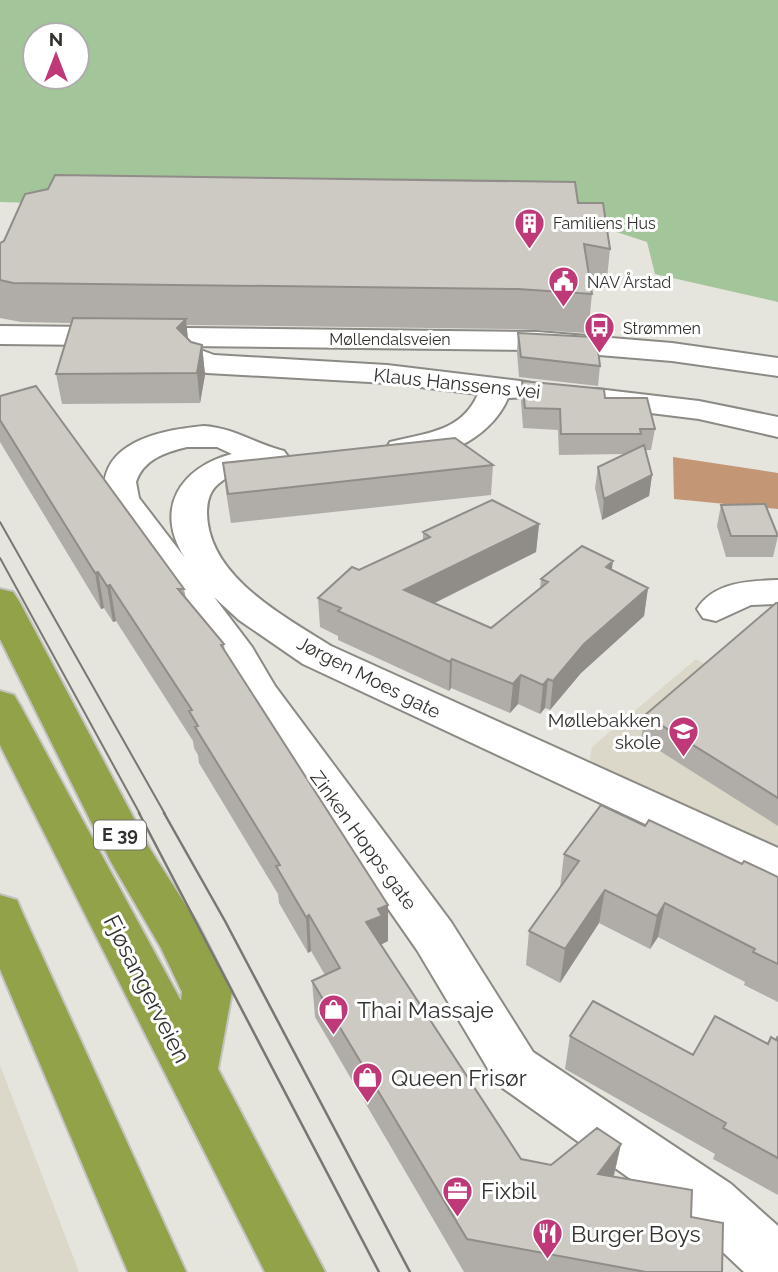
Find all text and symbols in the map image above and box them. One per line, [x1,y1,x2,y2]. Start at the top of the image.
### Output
north arrow [21,21,91,91]
text: N [49,28,63,50]
building icon: Familiens Hus [513,206,547,250]
place label: Familiens Hus [553,214,656,233]
public building icon: NAV Årstad [547,265,581,309]
place label: NAV Årstad [587,272,671,292]
bus stop icon: Strømmen [583,311,617,355]
place label: Strømmen [623,319,701,338]
street label: Møllendalsveien [329,330,451,349]
street label: Klaus Hanssens vei [373,363,541,403]
street label: Jørgen Moes gate [294,631,444,723]
place label: Møllebakken skole [548,709,661,753]
school or university icon: Møllebakken skole [667,714,701,758]
street label: Zinken Hopps gate [306,766,422,914]
road number: E 39 [94,820,146,850]
street label: Fjøsangerveien [99,910,196,1067]
shop icon: Thai Massaje [317,993,351,1037]
place label: Thai Massaje [357,996,494,1023]
shop icon: Queen Frisør [351,1061,385,1105]
place label: Queen Frisør [391,1064,527,1091]
office icon: Fixbil [441,1174,475,1218]
place label: Fixbil [481,1177,537,1204]
restaurant icon: Burger Boys [531,1217,565,1261]
place label: Burger Boys [571,1220,701,1247]

